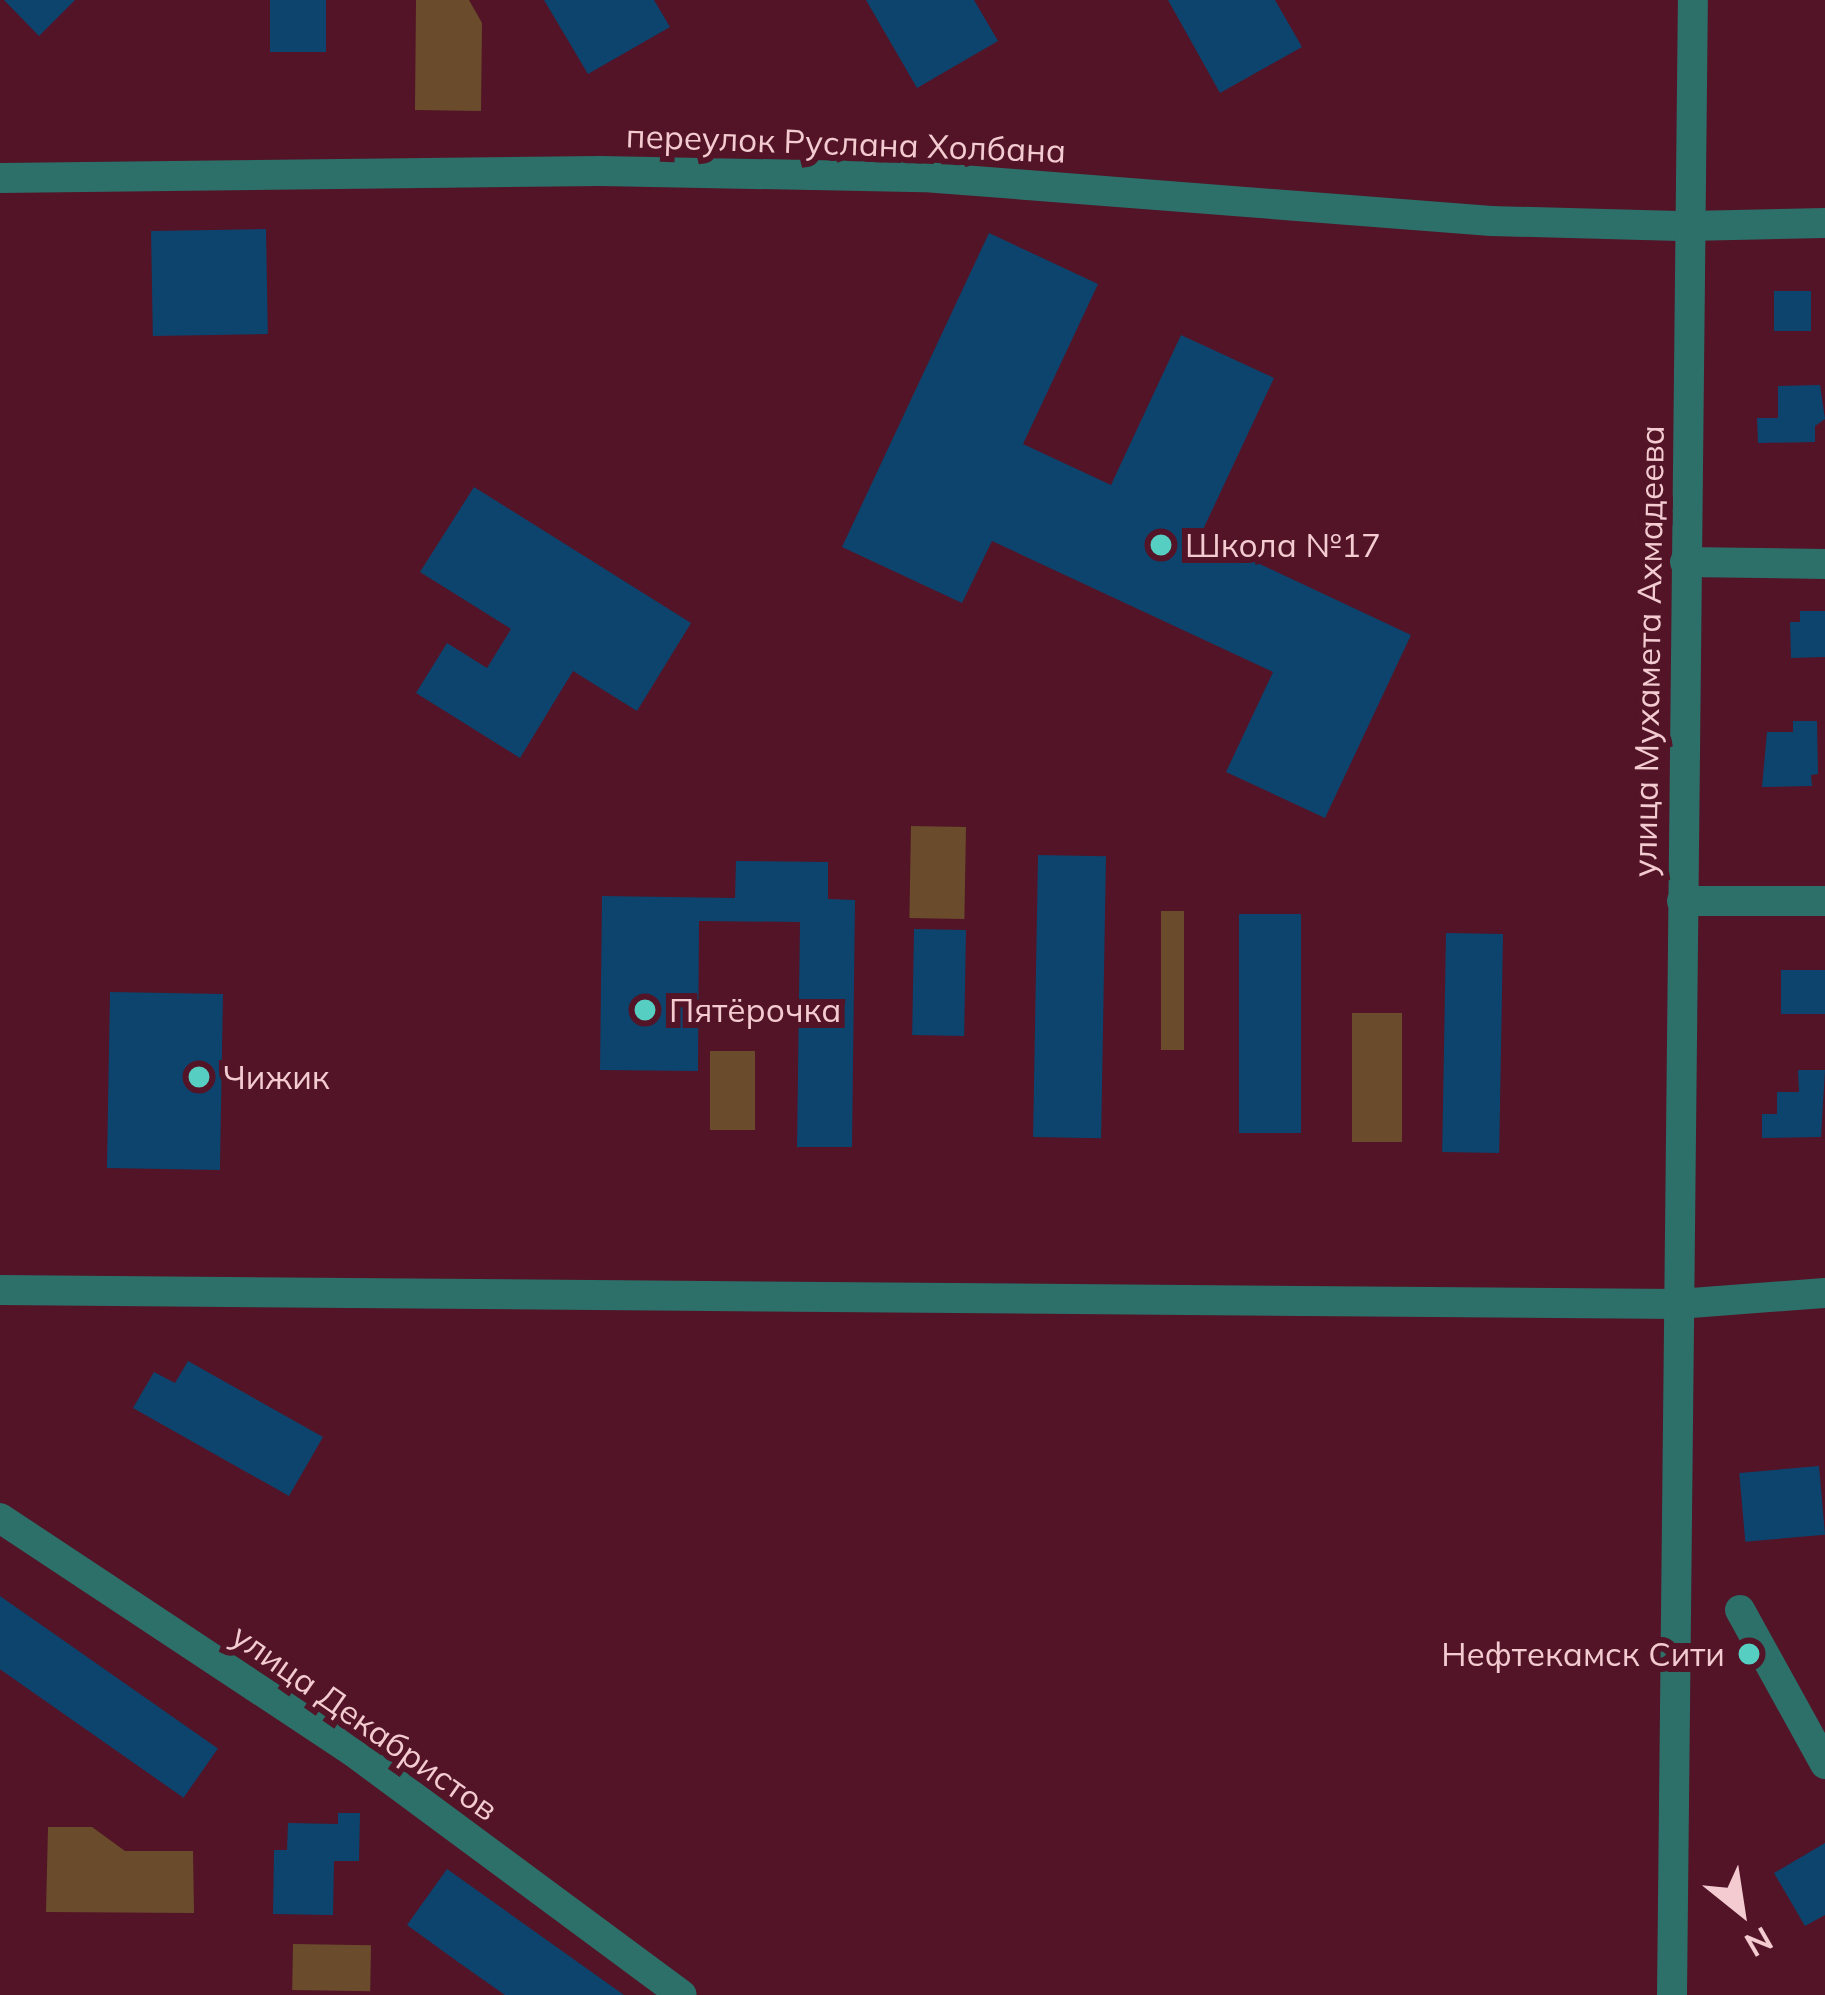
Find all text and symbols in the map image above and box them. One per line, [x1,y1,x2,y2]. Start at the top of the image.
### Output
street label: переулок Руслана Холбана [625,116,1067,170]
street label: улица Мухамета Ахмадеева [1624,425,1672,877]
place label: Школа №17 [1185,525,1381,565]
marker: Школа №17 [1148,532,1174,558]
place label: Пятёрочка [669,990,841,1030]
marker: Пятёрочка [632,997,658,1023]
place label: Чижик [223,1057,330,1097]
marker: Чижик [186,1064,212,1090]
street label: улица Декабристов [224,1615,506,1829]
place label: Нефтекамск Сити [1441,1634,1725,1674]
marker: Нефтекамск Сити [1736,1641,1762,1667]
north arrow [1681,1851,1801,1971]
text: N [1738,1919,1780,1967]

